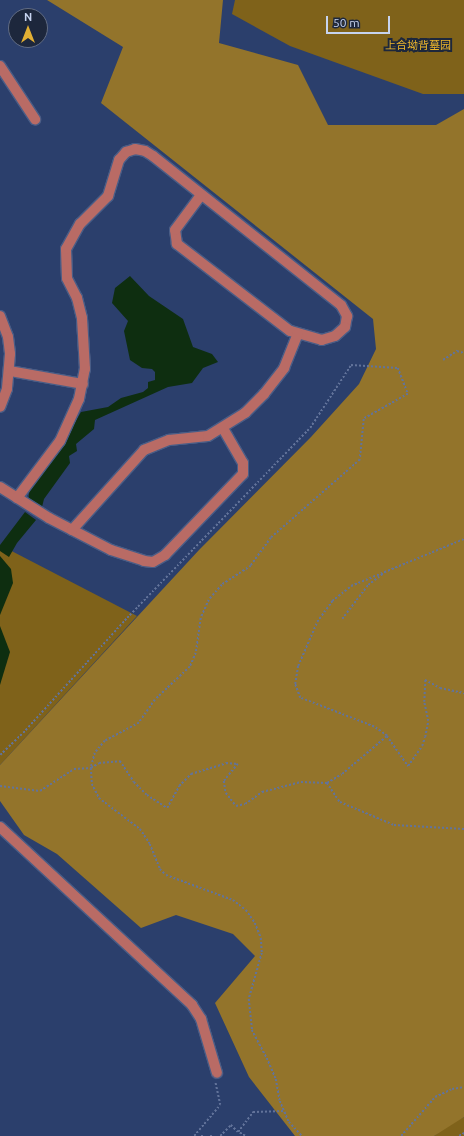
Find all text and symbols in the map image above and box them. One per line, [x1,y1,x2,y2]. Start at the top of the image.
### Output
north arrow [8,8,48,48]
scale bar [328,8,392,34]
text: N [24,11,32,23]
text: 50 m [333,16,360,29]
park label: 上合坳背墓园 [385,38,451,52]

